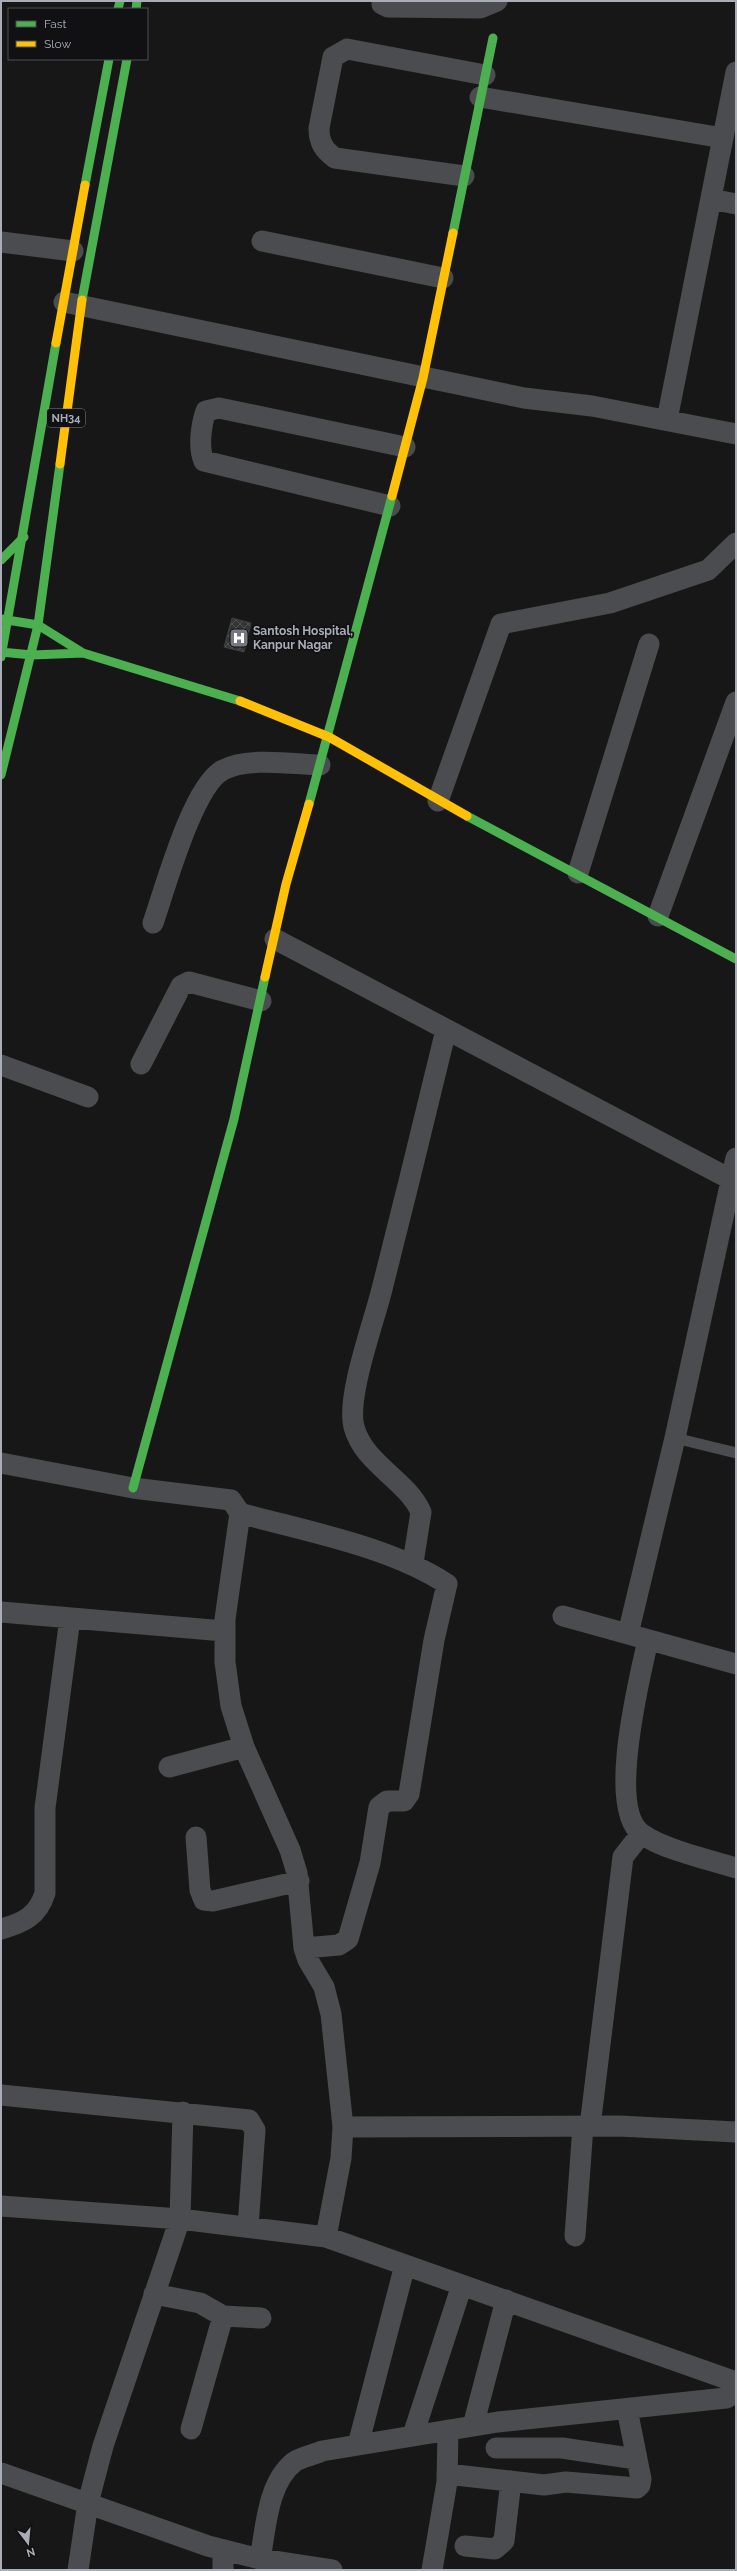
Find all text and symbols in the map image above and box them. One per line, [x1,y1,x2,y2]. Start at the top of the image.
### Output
legend [8,8,148,60]
text: Fast [44,17,67,31]
text: Slow [44,37,71,51]
road number: NH34 [47,409,85,427]
place label: Santosh Hospital, Kanpur Nagar [253,624,353,652]
hospital icon: Santosh Hospital, Kanpur Nagar [228,627,250,649]
north arrow [8,2523,48,2563]
text: N [25,2545,36,2560]

